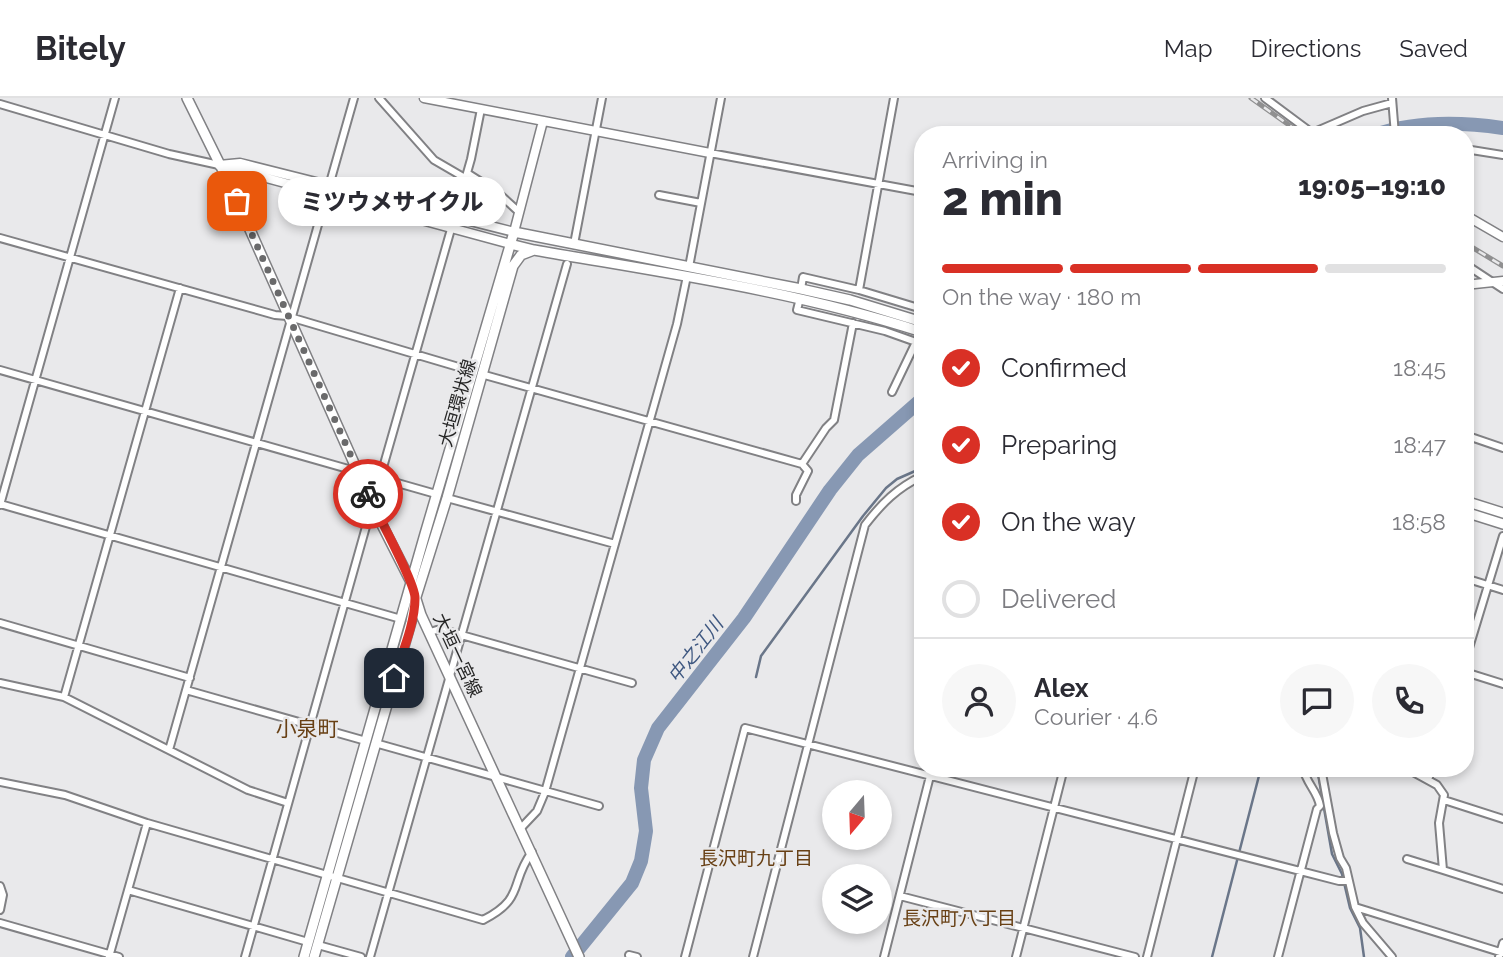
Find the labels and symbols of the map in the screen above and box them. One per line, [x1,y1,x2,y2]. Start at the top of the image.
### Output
pin [207,171,267,231]
callout: ミツウメサイクル [279,176,506,226]
street label: 大垣環状線 [435,357,479,449]
courier [333,459,403,529]
street label: 大垣一宮線 [429,610,487,700]
water label: 中之江川 [663,612,728,687]
pin [364,648,424,708]
district label: 小泉町 [276,716,339,741]
north arrow [822,780,892,850]
district label: 長沢町九丁目 [699,847,813,869]
district label: 長沢町八丁目 [902,907,1016,929]

